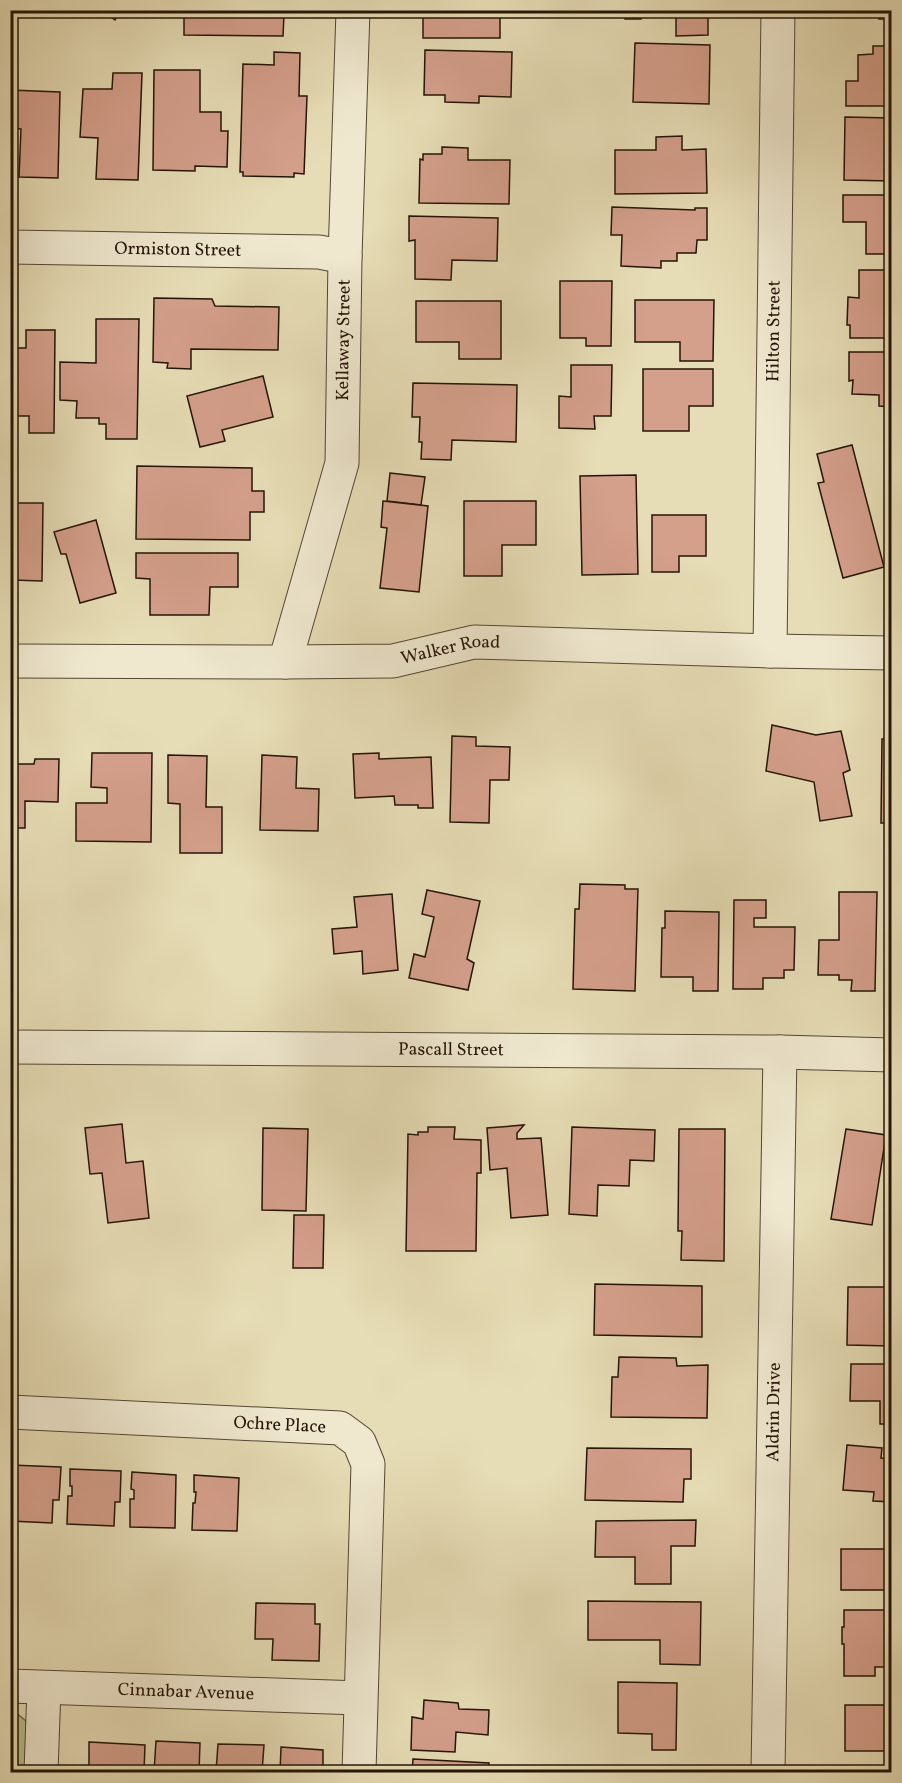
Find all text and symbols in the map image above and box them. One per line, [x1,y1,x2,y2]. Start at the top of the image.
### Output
street label: Ormiston Street [114,236,242,263]
street label: Kellaway Street [330,279,357,401]
street label: Hilton Street [761,280,787,382]
street label: Walker Road [398,629,501,671]
street label: Pascall Street [398,1037,504,1063]
street label: Aldrin Drive [761,1362,787,1462]
street label: Ochre Place [233,1410,327,1440]
street label: Cinnabar Avenue [117,1677,255,1707]

